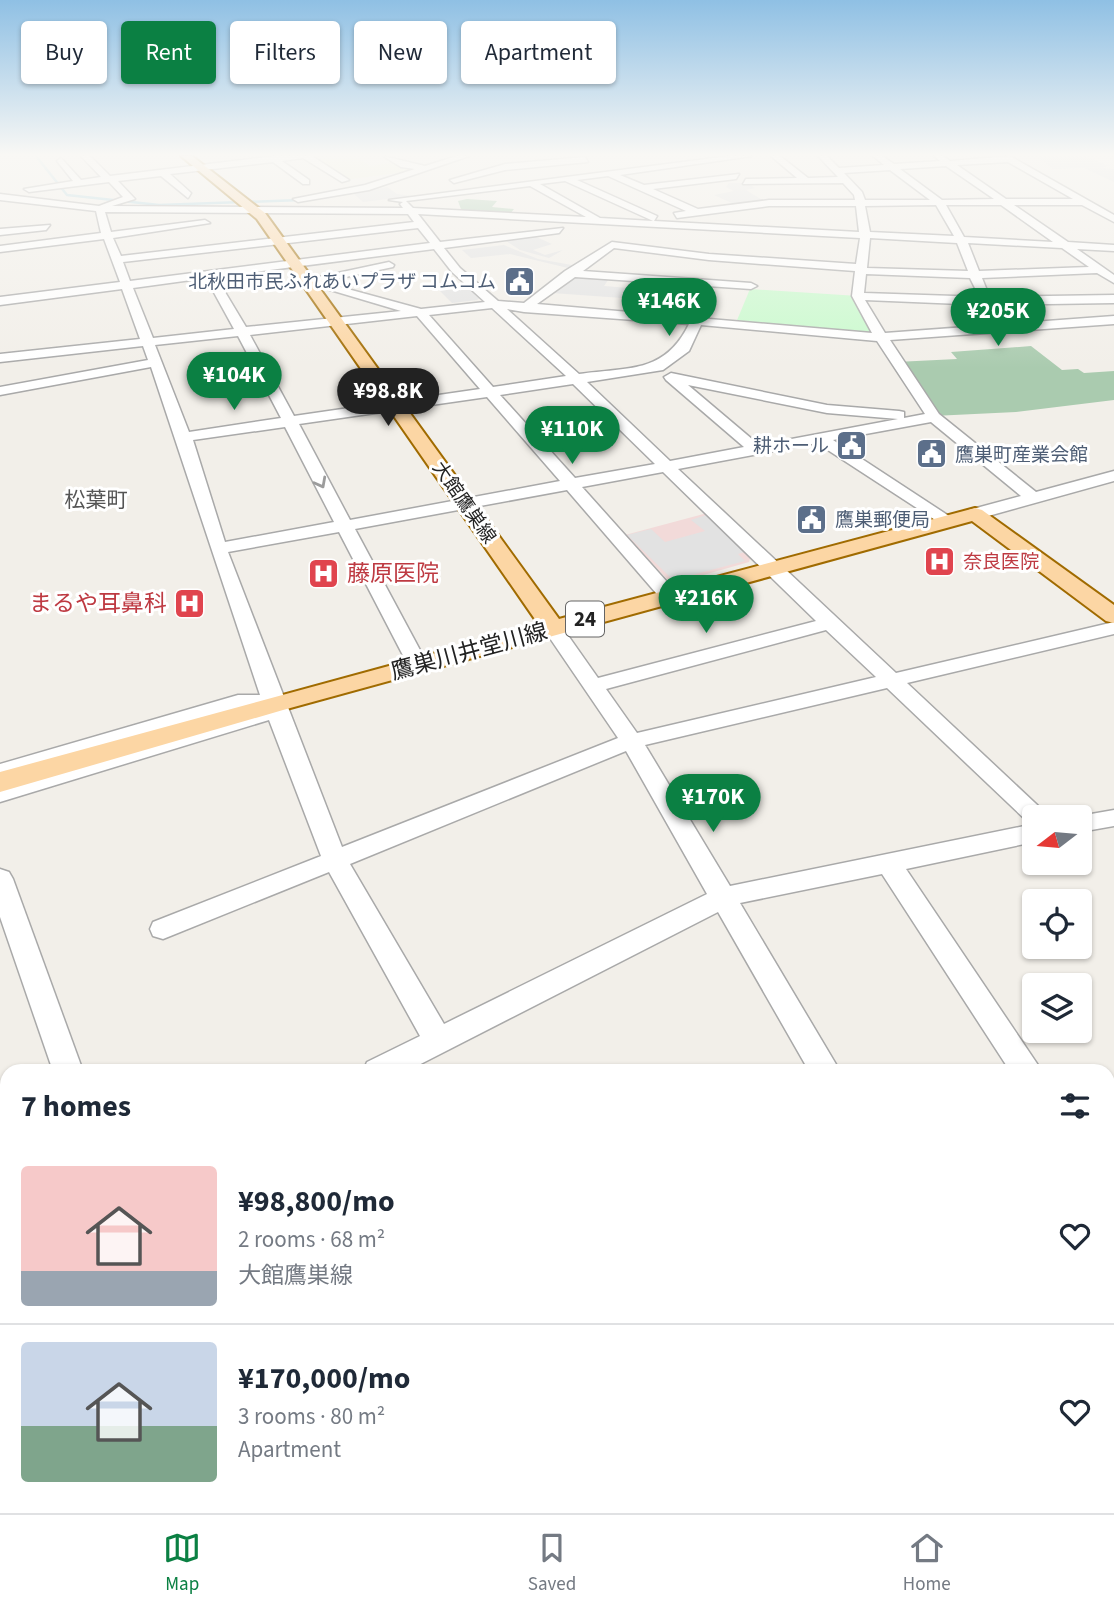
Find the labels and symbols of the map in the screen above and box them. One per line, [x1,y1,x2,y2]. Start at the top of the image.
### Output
public building icon: 北秋田市民ふれあいプラザ コムコム [502,264,536,298]
place label: 北秋田市民ふれあいプラザ コムコム [188,269,496,296]
pin: ¥146K [620,278,718,338]
pin: ¥205K [949,288,1047,348]
pin: ¥104K [185,352,283,412]
pin: ¥98.8K [331,368,445,428]
pin: ¥110K [523,406,621,466]
public building icon: 耕ホール [835,428,869,462]
place label: 耕ホール [753,433,829,460]
public building icon: 鷹巣町産業会館 [915,437,949,471]
place label: 鷹巣町産業会館 [955,442,1088,469]
street label: 大館鷹巣線 [425,456,502,550]
one-way arrow [313,476,326,488]
district label: 松葉町 [65,485,128,515]
public building icon: 鷹巣郵便局 [795,502,829,536]
place label: 鷹巣郵便局 [835,507,930,534]
hospital icon: 奈良医院 [923,544,957,578]
place label: 奈良医院 [963,549,1039,576]
hospital icon: 藤原医院 [307,556,341,590]
place label: 藤原医院 [347,557,439,590]
pin: ¥216K [657,576,755,635]
hospital icon: まるや耳鼻科 [173,586,207,620]
place label: まるや耳鼻科 [29,587,167,620]
road number: 24 [566,602,604,636]
street label: 鷹巣川井堂川線 [387,615,551,688]
pin: ¥170K [664,774,762,834]
north arrow [1022,805,1092,875]

